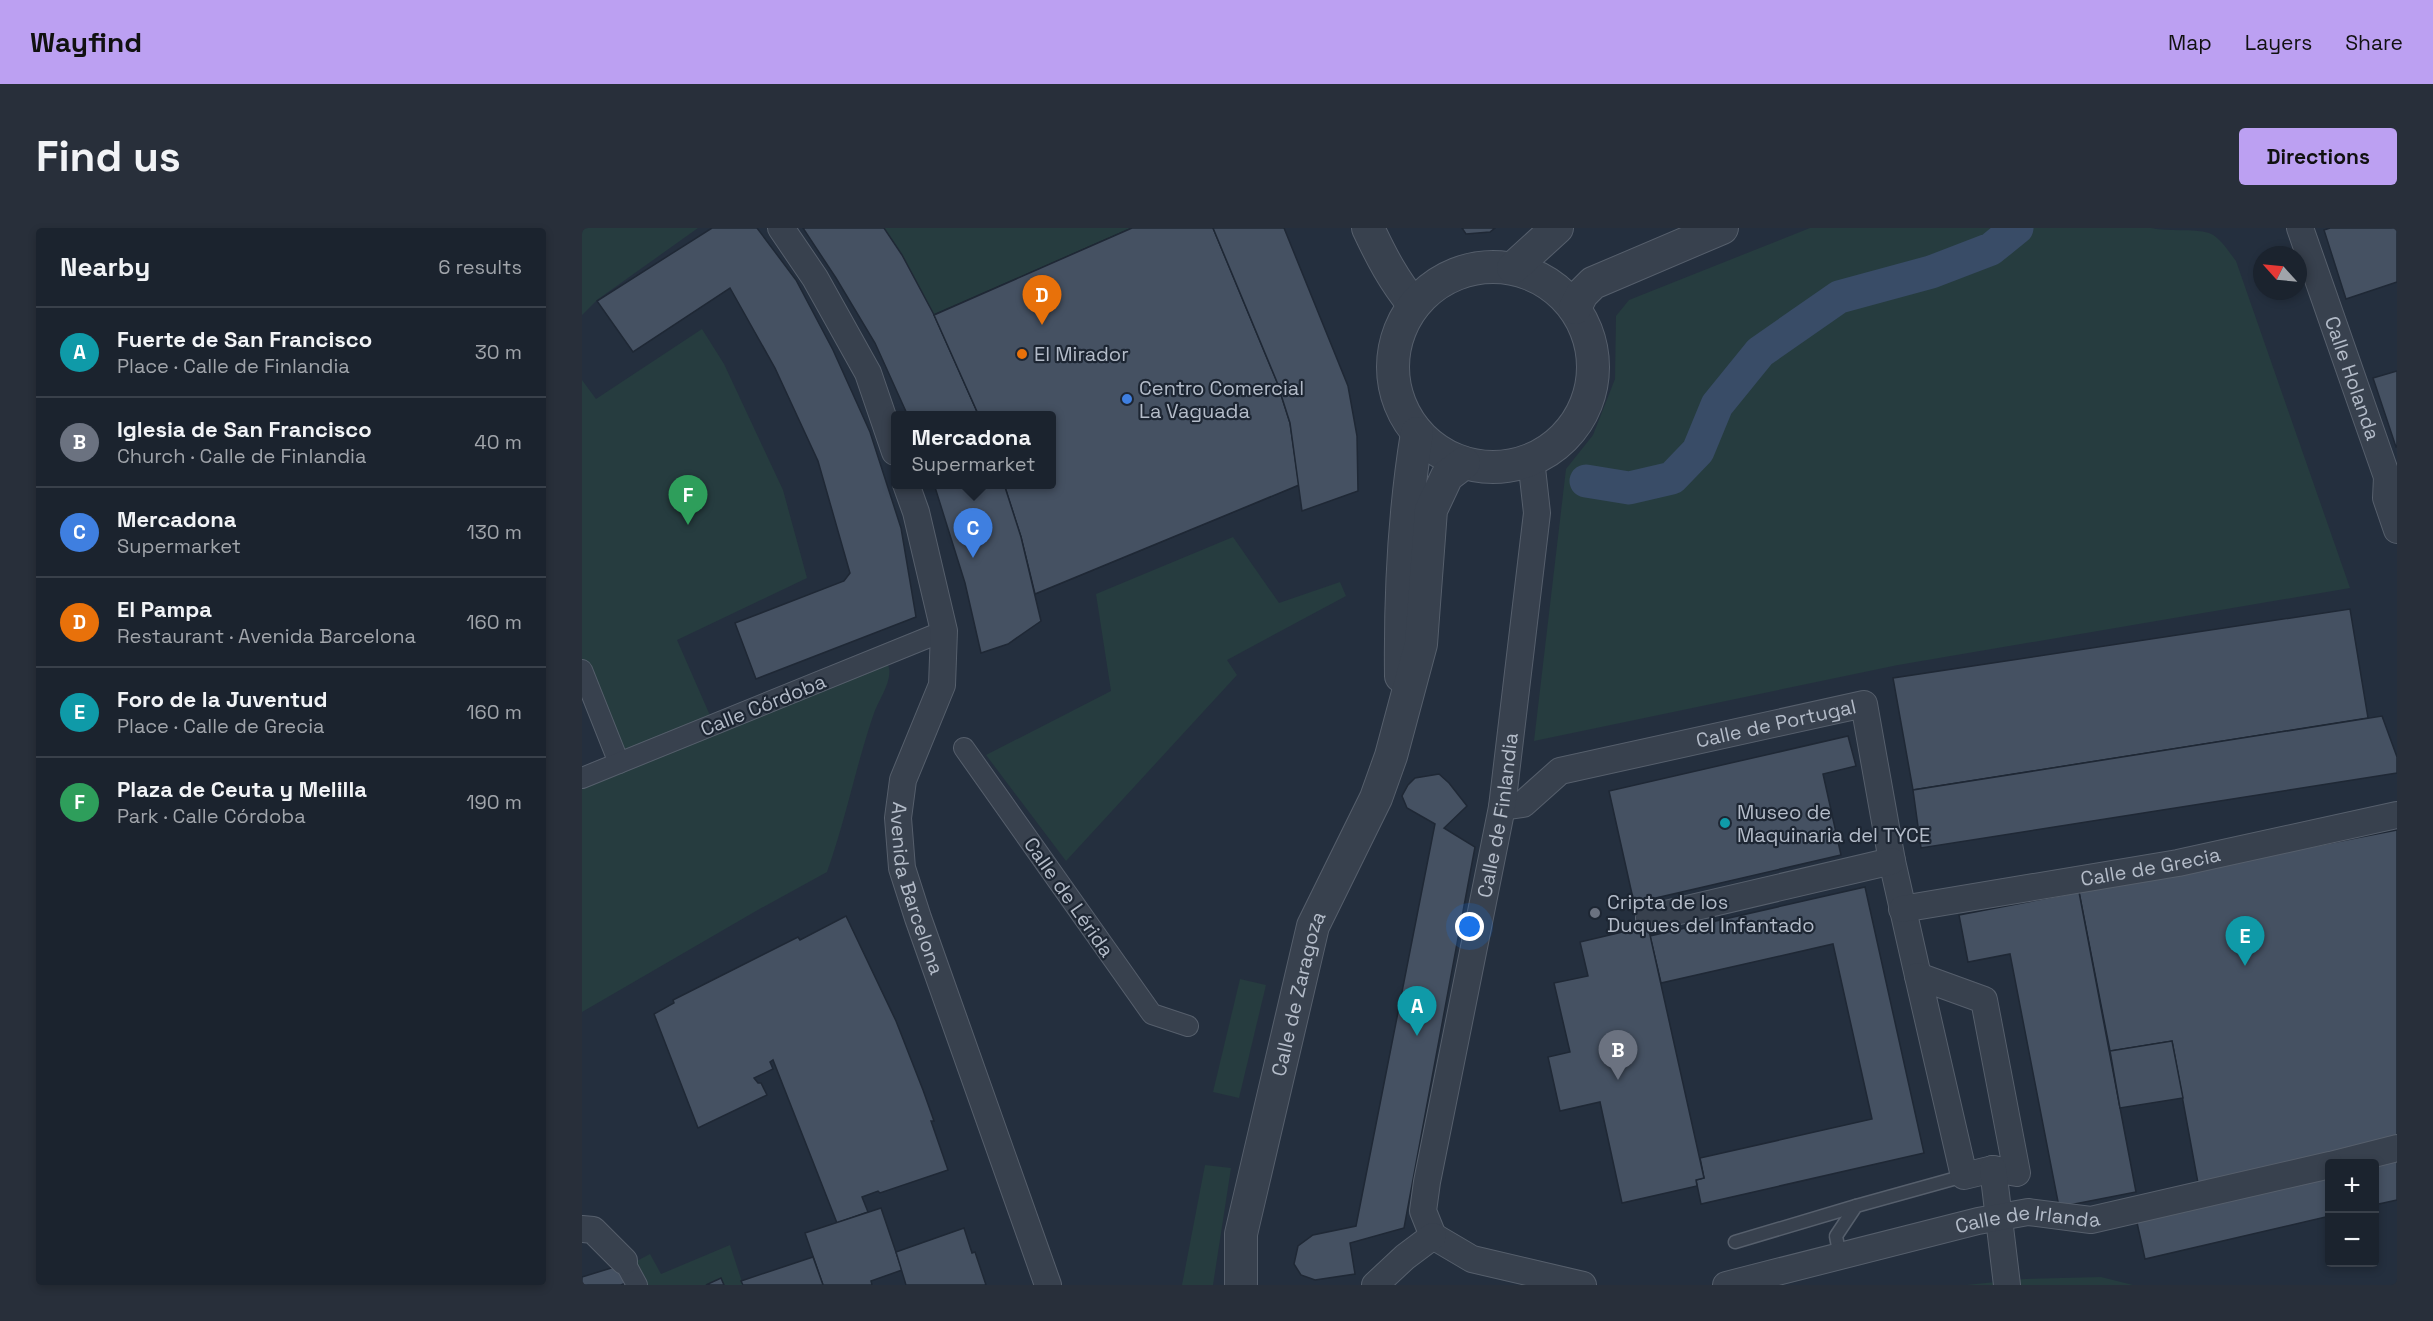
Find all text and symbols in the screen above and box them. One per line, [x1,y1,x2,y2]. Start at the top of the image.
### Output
text: Wayfind [30,24,142,60]
text: Map [2168,29,2212,56]
text: Layers [2245,29,2312,56]
text: Share [2345,29,2403,56]
button: Directions [2239,128,2397,185]
text: Find us [36,130,181,183]
north arrow [2253,246,2307,300]
text: Nearby [60,250,150,284]
text: 6 results [438,254,522,280]
pin: D [1022,276,1062,325]
street label: Calle Holanda [2319,313,2386,444]
text: Fuerte de San Francisco [117,325,372,353]
text: A [73,339,86,365]
text: 30 m [475,339,522,365]
place label: El Mirador [1034,341,1129,367]
marker: El Mirador [1015,347,1029,361]
text: Place · Calle de Finlandia [117,353,350,379]
place label: Centro Comercial La Vaguada [1139,375,1304,424]
marker: Centro Comercial La Vaguada [1120,392,1134,406]
popup [891,411,1056,489]
text: Iglesia de San Francisco [117,415,372,443]
text: Mercadona [912,423,1031,451]
text: B [73,429,86,455]
text: 40 m [474,429,522,455]
text: Church · Calle de Finlandia [117,443,366,469]
text: Supermarket [912,451,1035,477]
pin: F [668,476,708,525]
text: Mercadona [117,505,237,533]
pin: C [954,508,992,558]
text: C [73,519,86,545]
text: 130 m [466,519,522,545]
text: Supermarket [117,533,241,559]
text: El Pampa [117,595,212,623]
text: D [73,609,86,635]
text: 160 m [466,609,522,635]
text: Restaurant · Avenida Barcelona [117,623,416,649]
street label: Calle Córdoba [696,668,830,742]
text: Foro de la Juventud [117,685,328,713]
street label: Calle de Portugal [1693,693,1859,754]
text: E [74,699,85,725]
text: 160 m [466,699,522,725]
text: Place · Calle de Grecia [117,713,325,739]
street label: Calle de Finlandia [1471,731,1524,900]
text: Plaza de Ceuta y Melilla [117,775,367,803]
text: F [74,789,85,815]
text: 190 m [466,789,522,815]
place label: Museo de Maquinaria del TYCE [1737,799,1930,848]
street label: Avenida Barcelona [885,800,950,978]
text: Park · Calle Córdoba [117,803,306,829]
marker: Museo de Maquinaria del TYCE [1718,816,1732,830]
street label: Calle de Lérida [1018,832,1120,962]
street label: Calle de Grecia [2079,841,2223,892]
place label: Cripta de los Duques del Infantado [1607,889,1815,938]
marker: Cripta de los Duques del Infantado [1588,906,1602,920]
street label: Calle de Zaragoza [1265,907,1331,1079]
your location [1455,912,1484,941]
pin: E [2226,916,2264,966]
pin: A [1398,986,1436,1036]
pin: B [1598,1030,1638,1080]
map controls [2325,1159,2379,1267]
button: + [2325,1159,2379,1213]
street label: Calle de Irlanda [1952,1199,2103,1239]
button: − [2325,1213,2379,1267]

